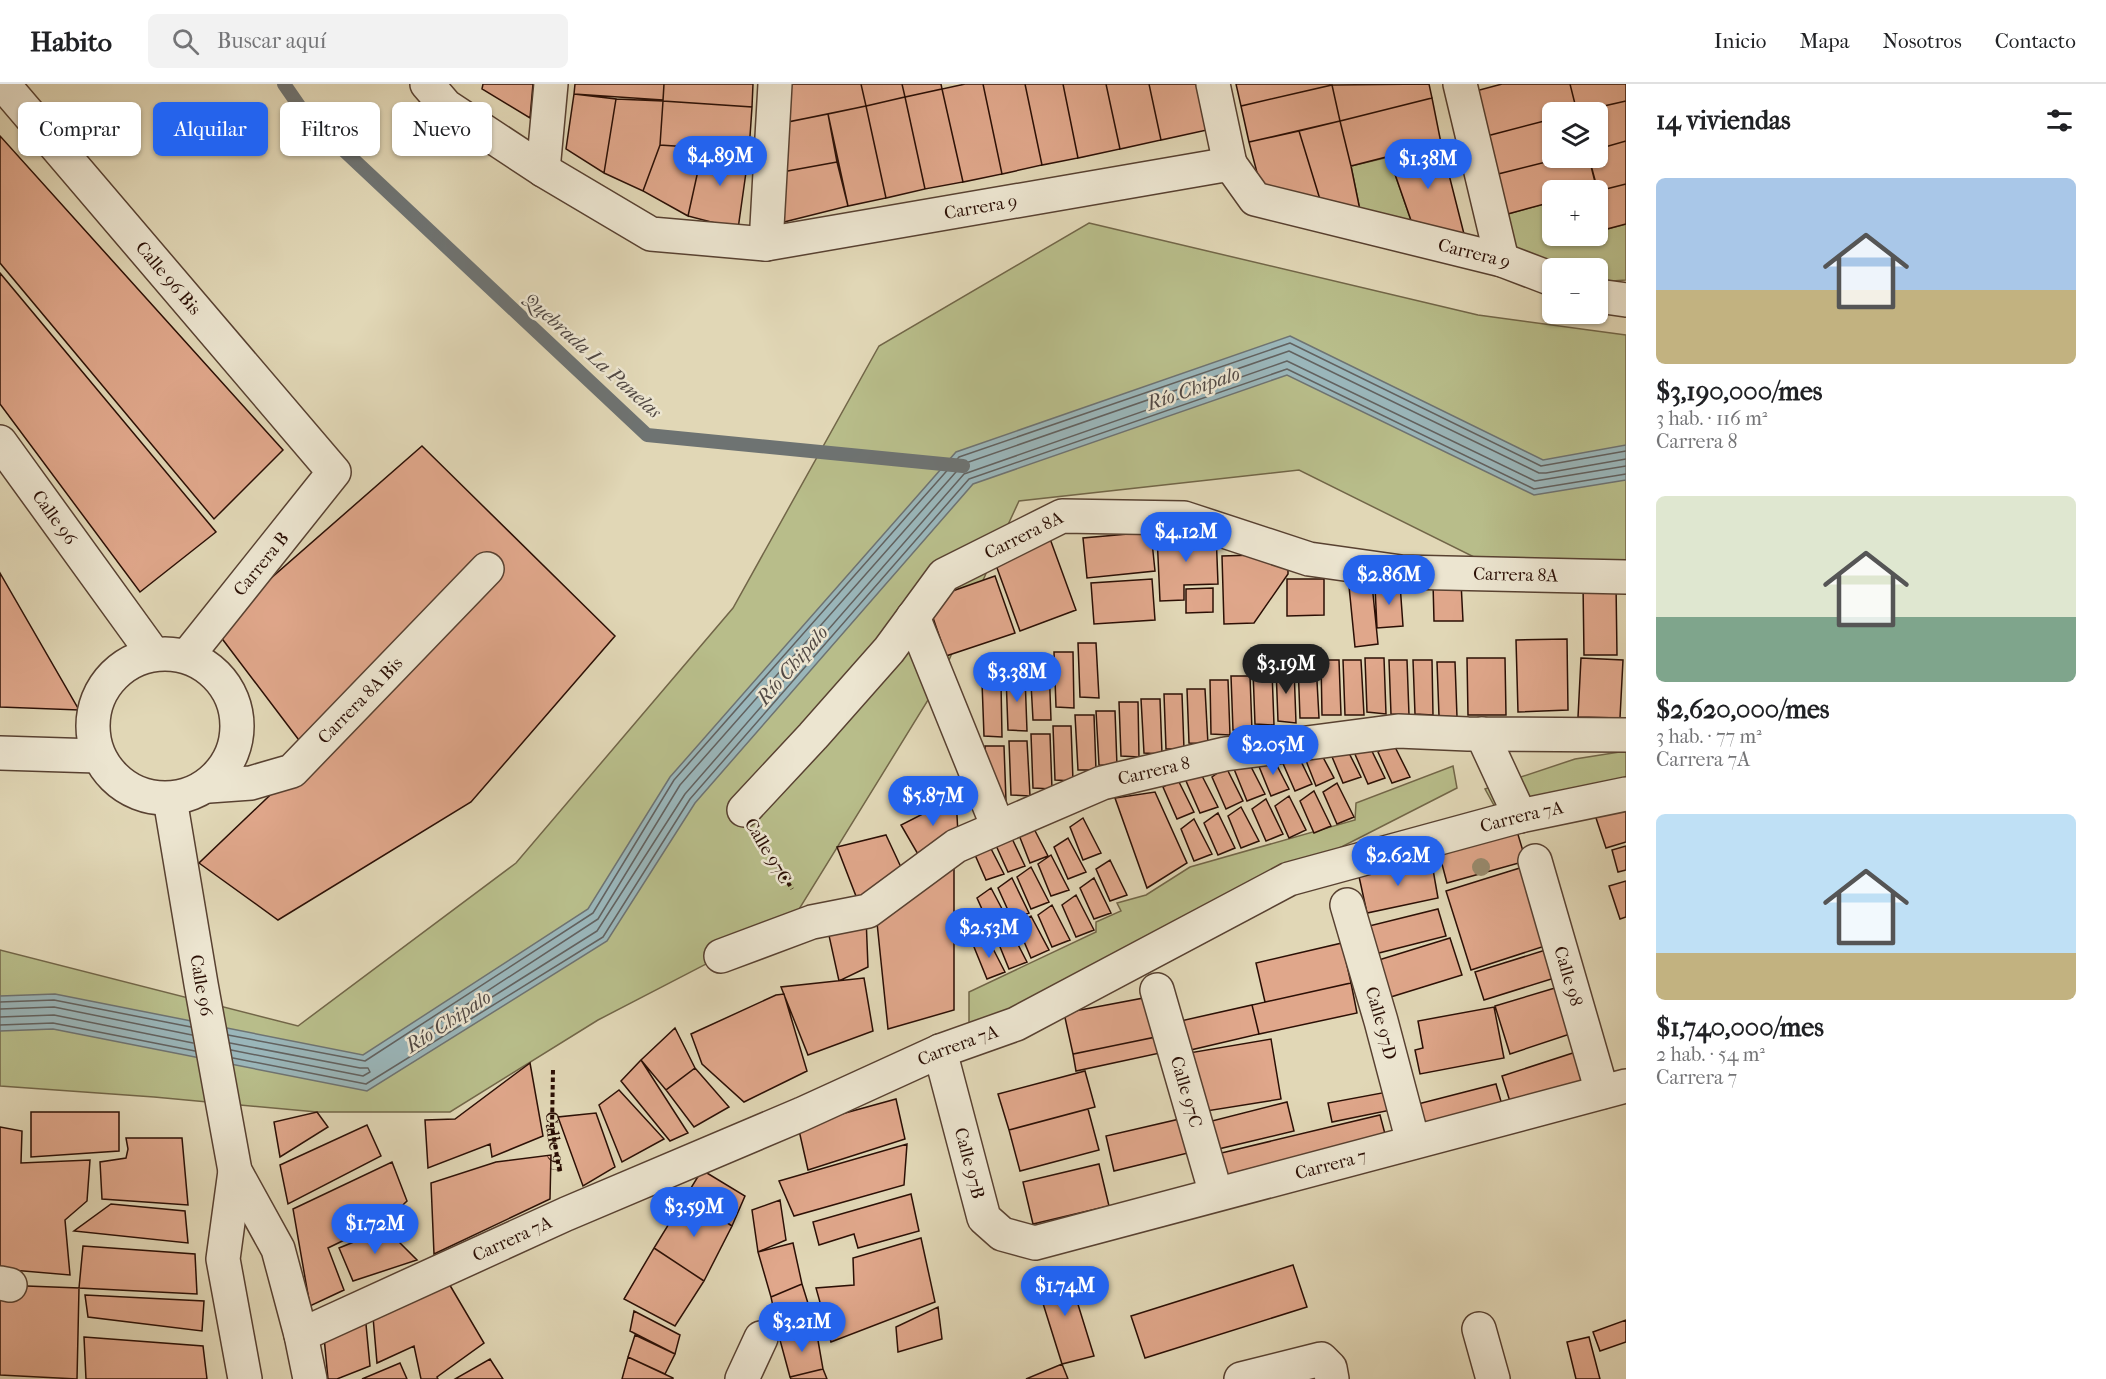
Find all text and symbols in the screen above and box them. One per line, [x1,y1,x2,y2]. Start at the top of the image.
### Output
search box [148,14,568,68]
text: Habito [30,25,112,58]
icon: search [169,25,202,58]
text: Buscar aquí [217,28,326,54]
text: Inicio [1714,29,1766,53]
text: Mapa [1799,29,1849,53]
text: Nosotros [1882,29,1962,53]
text: Contacto [1995,29,2076,53]
chip: Comprar [18,102,141,156]
chip: Alquilar [153,102,268,156]
chip: Filtros [280,102,380,156]
chip: Nuevo [392,102,492,156]
map controls [1542,102,1608,324]
button: layers [1542,102,1608,168]
icon: filters [2043,104,2076,137]
text: 14 viviendas [1656,105,1791,136]
pin: $4.89M [671,136,769,187]
pin: $1.38M [1379,139,1477,190]
text: $4.89M [687,144,753,167]
text: $1.38M [1399,147,1457,170]
button: + [1542,180,1608,246]
street label: Carrera 9 [942,191,1019,224]
icon: home [1812,217,1920,325]
street label: Carrera 9 [1436,235,1513,273]
street label: Calle 96 Bis [131,237,205,320]
button: − [1542,258,1608,324]
water label: Quebrada La Panelas [518,287,667,424]
water label: Río Chipalo [1142,362,1243,416]
text: $3,190,000/mes [1656,376,1822,407]
text: 3 hab. · 116 m² [1656,407,1767,430]
text: Carrera 8 [1656,430,1738,453]
street label: Calle 96 [27,486,81,549]
street label: Carrera 8A [981,507,1067,564]
pin: $4.12M [1137,512,1235,563]
text: $4.12M [1155,520,1217,543]
street label: Carrera B [229,528,293,600]
icon: home [1812,535,1920,643]
pin: $2.86M [1340,555,1438,606]
text: $2.86M [1357,563,1421,586]
street label: Carrera 8A [1473,564,1559,586]
water label: Río Chipalo [751,621,833,711]
pin: $3.19M [1237,644,1335,695]
pin: $3.38M [968,652,1066,703]
text: $3.19M [1257,652,1315,675]
street label: Carrera 8A Bis [314,653,407,749]
text: $3.38M [987,660,1047,683]
text: $2,620,000/mes [1656,694,1829,725]
pin: $2.05M [1224,725,1322,776]
text: 3 hab. · 77 m² [1656,725,1762,748]
text: $2.05M [1241,733,1305,756]
text: Carrera 7A [1656,748,1750,771]
street label: Carrera 8 [1116,753,1192,790]
pin: $5.87M [884,776,982,827]
text: $5.87M [902,784,964,807]
street label: Carrera 7A [1478,797,1565,837]
street label: Calle 97C [740,814,795,888]
pin: $2.62M [1349,836,1447,887]
text: $2.62M [1366,844,1430,867]
icon: home [1812,853,1920,961]
pin: $2.53M [940,908,1038,959]
text: $2.53M [959,916,1019,939]
street label: Calle 98 [1549,944,1587,1009]
street label: Calle 96 [185,953,217,1018]
street label: Calle 97D [1360,984,1401,1062]
water label: Río Chipalo [400,985,495,1059]
text: $1,740,000/mes [1656,1012,1824,1043]
street label: Carrera 7A [914,1021,1002,1071]
text: 2 hab. · 54 m² [1656,1043,1765,1066]
street label: Calle 97C [1166,1054,1206,1130]
text: Carrera 7 [1656,1066,1737,1089]
street label: Calle 97 [541,1111,570,1174]
street label: Calle 97B [950,1125,989,1201]
street label: Carrera 7 [1293,1145,1369,1184]
pin: $3.59M [645,1187,743,1238]
text: $3.59M [664,1195,724,1218]
pin: $1.72M [326,1204,424,1255]
text: $1.72M [345,1212,405,1235]
street label: Carrera 7A [469,1212,555,1266]
pin: $1.74M [1016,1266,1114,1317]
text: $1.74M [1035,1274,1095,1297]
pin: $3.21M [753,1302,851,1353]
text: $3.21M [773,1310,831,1333]

